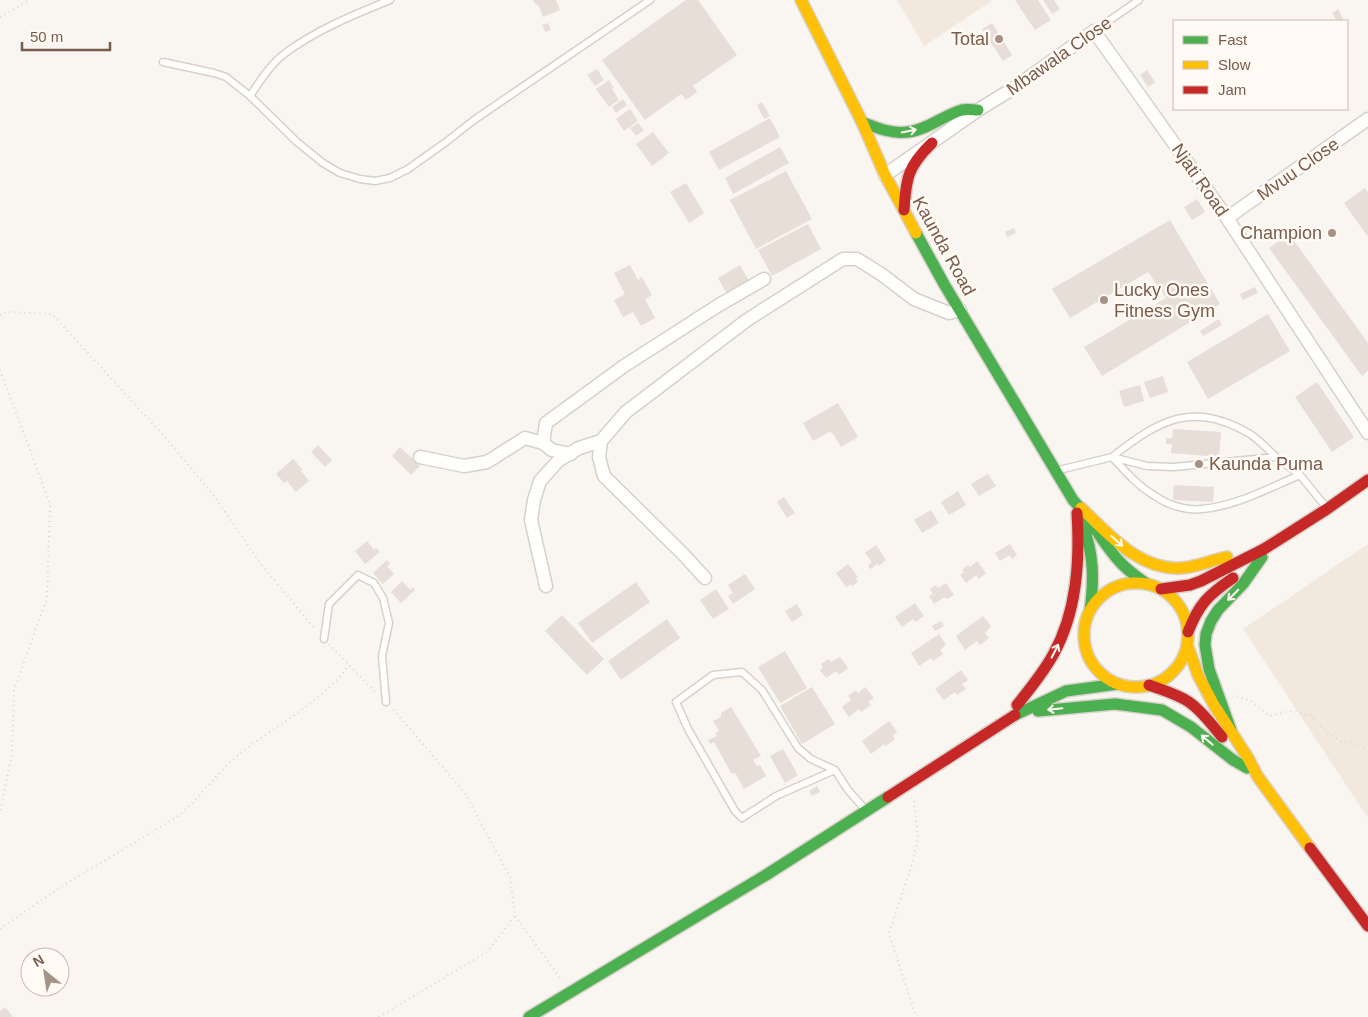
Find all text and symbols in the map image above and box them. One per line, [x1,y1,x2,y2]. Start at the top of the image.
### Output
street label: Mbawala Close [1003,13,1115,99]
scale bar [22,20,110,52]
legend [1173,20,1348,110]
text: 50 m [30,28,63,45]
place label: Total [951,29,989,49]
text: Fast [1218,31,1248,48]
marker: Total [993,33,1005,45]
text: Slow [1218,56,1251,73]
text: Jam [1218,81,1246,98]
one-way arrow [901,125,917,135]
street label: Mvuu Close [1253,134,1343,204]
street label: Njati Road [1168,140,1232,220]
street label: Kaunda Road [909,193,979,299]
place label: Champion [1240,223,1322,243]
marker: Champion [1326,227,1338,239]
place label: Lucky Ones Fitness Gym [1114,280,1215,321]
marker: Lucky Ones Fitness Gym [1098,294,1110,306]
place label: Kaunda Puma [1209,454,1324,474]
marker: Kaunda Puma [1193,458,1205,470]
one-way arrow [1111,535,1124,547]
one-way arrow [1226,589,1239,601]
one-way arrow [1050,643,1060,658]
one-way arrow [1047,705,1063,714]
one-way arrow [1201,734,1214,745]
north arrow [20,947,70,997]
text: N [30,951,47,970]

